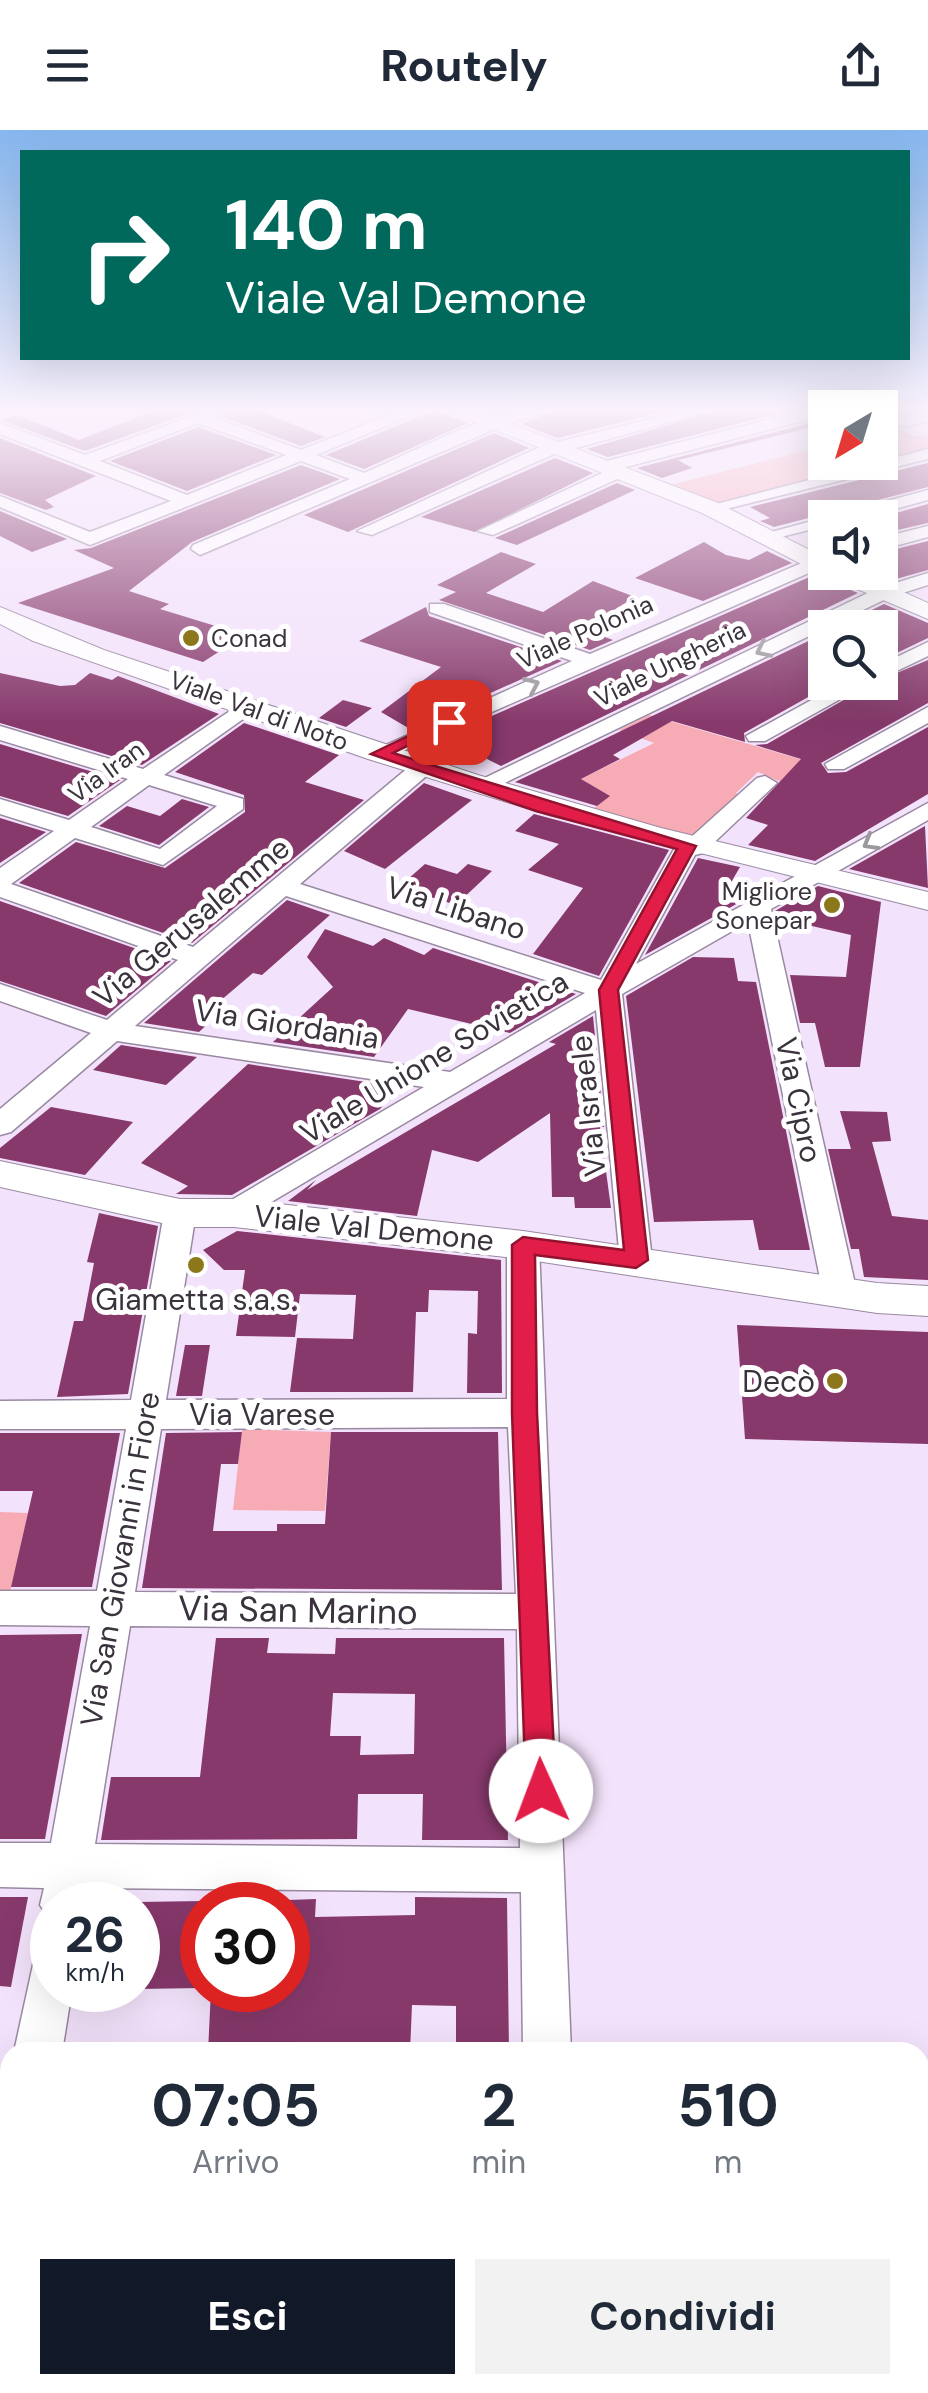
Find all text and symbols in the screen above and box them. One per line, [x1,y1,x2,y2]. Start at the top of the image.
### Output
text: Routely [380,36,548,95]
icon: menu [40,38,95,93]
icon: share [833,38,888,93]
text: 140 m [225,180,428,271]
icon: right [60,190,190,320]
text: Viale Val Demone [225,268,587,327]
north arrow [808,390,898,480]
map controls [808,390,898,700]
button: sound [808,500,898,590]
street label: Viale Polonia [512,587,658,677]
button: search [808,610,898,700]
street label: Viale Ungheria [589,613,751,715]
place label: Conad [211,622,287,655]
marker: Conad [180,627,202,649]
one-way arrow [756,637,774,657]
street label: Viale Val di Noto [165,663,353,759]
one-way arrow [522,677,540,697]
pin [407,680,492,765]
icon: arrive [422,695,477,750]
street label: Via Iran [62,733,150,811]
street label: Via Gerusalemme [85,828,297,1016]
one-way arrow [863,831,881,851]
street label: Via Libano [381,867,531,949]
place label: Migliore Sonepar [716,875,812,937]
marker: Migliore Sonepar [821,894,843,916]
street label: Viale Unione Sovietica [293,962,575,1152]
street label: Via Giordania [192,990,382,1058]
street label: Via Israele [561,1033,615,1179]
street label: Via Cipro [767,1034,831,1166]
street label: Viale Val Demone [252,1196,496,1260]
marker: Giametta s.a.s. [185,1254,207,1276]
place label: Giametta s.a.s. [95,1280,297,1319]
place label: Decò [742,1362,815,1401]
marker: Decò [824,1370,846,1392]
street label: Via San Giovanni in Fiore [71,1388,169,1730]
street label: Via Varese [189,1395,335,1434]
street label: Via San Marino [178,1585,418,1635]
position arrow [489,1739,593,1843]
speed limit sign: 30 [180,1882,310,2012]
text: 26 [65,1902,125,1968]
text: km/h [65,1956,125,1989]
text: 07:05 [151,2066,320,2145]
text: 2 [481,2066,516,2145]
text: 510 [677,2066,779,2145]
text: Arrivo [192,2141,280,2183]
text: min [471,2141,526,2183]
text: m [714,2141,742,2183]
button: Esci [40,2259,455,2374]
button: Condividi [475,2259,890,2374]

